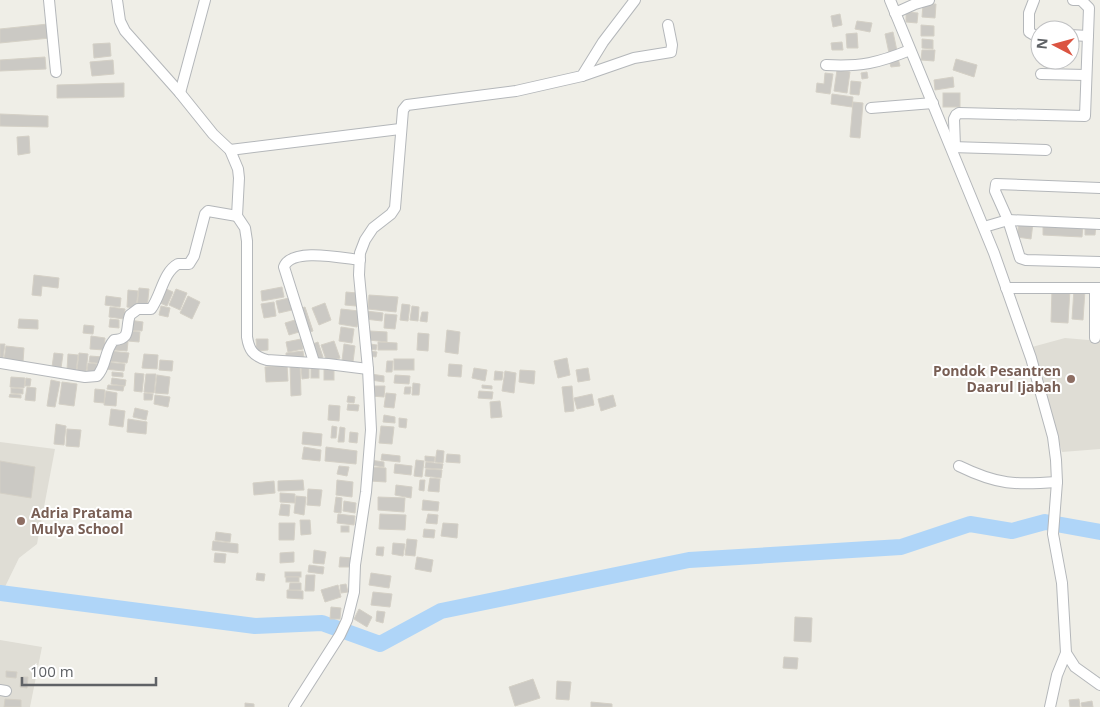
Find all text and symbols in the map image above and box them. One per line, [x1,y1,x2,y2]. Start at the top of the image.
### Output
north arrow [1030,20,1080,70]
text: N [1032,37,1052,50]
place label: Pondok Pesantren Daarul Ijabah [933,361,1061,396]
marker: Pondok Pesantren Daarul Ijabah [1065,373,1077,385]
place label: Adria Pratama Mulya School [31,503,133,538]
marker: Adria Pratama Mulya School [15,515,27,527]
scale bar [22,654,156,686]
text: 100 m [30,661,74,681]

